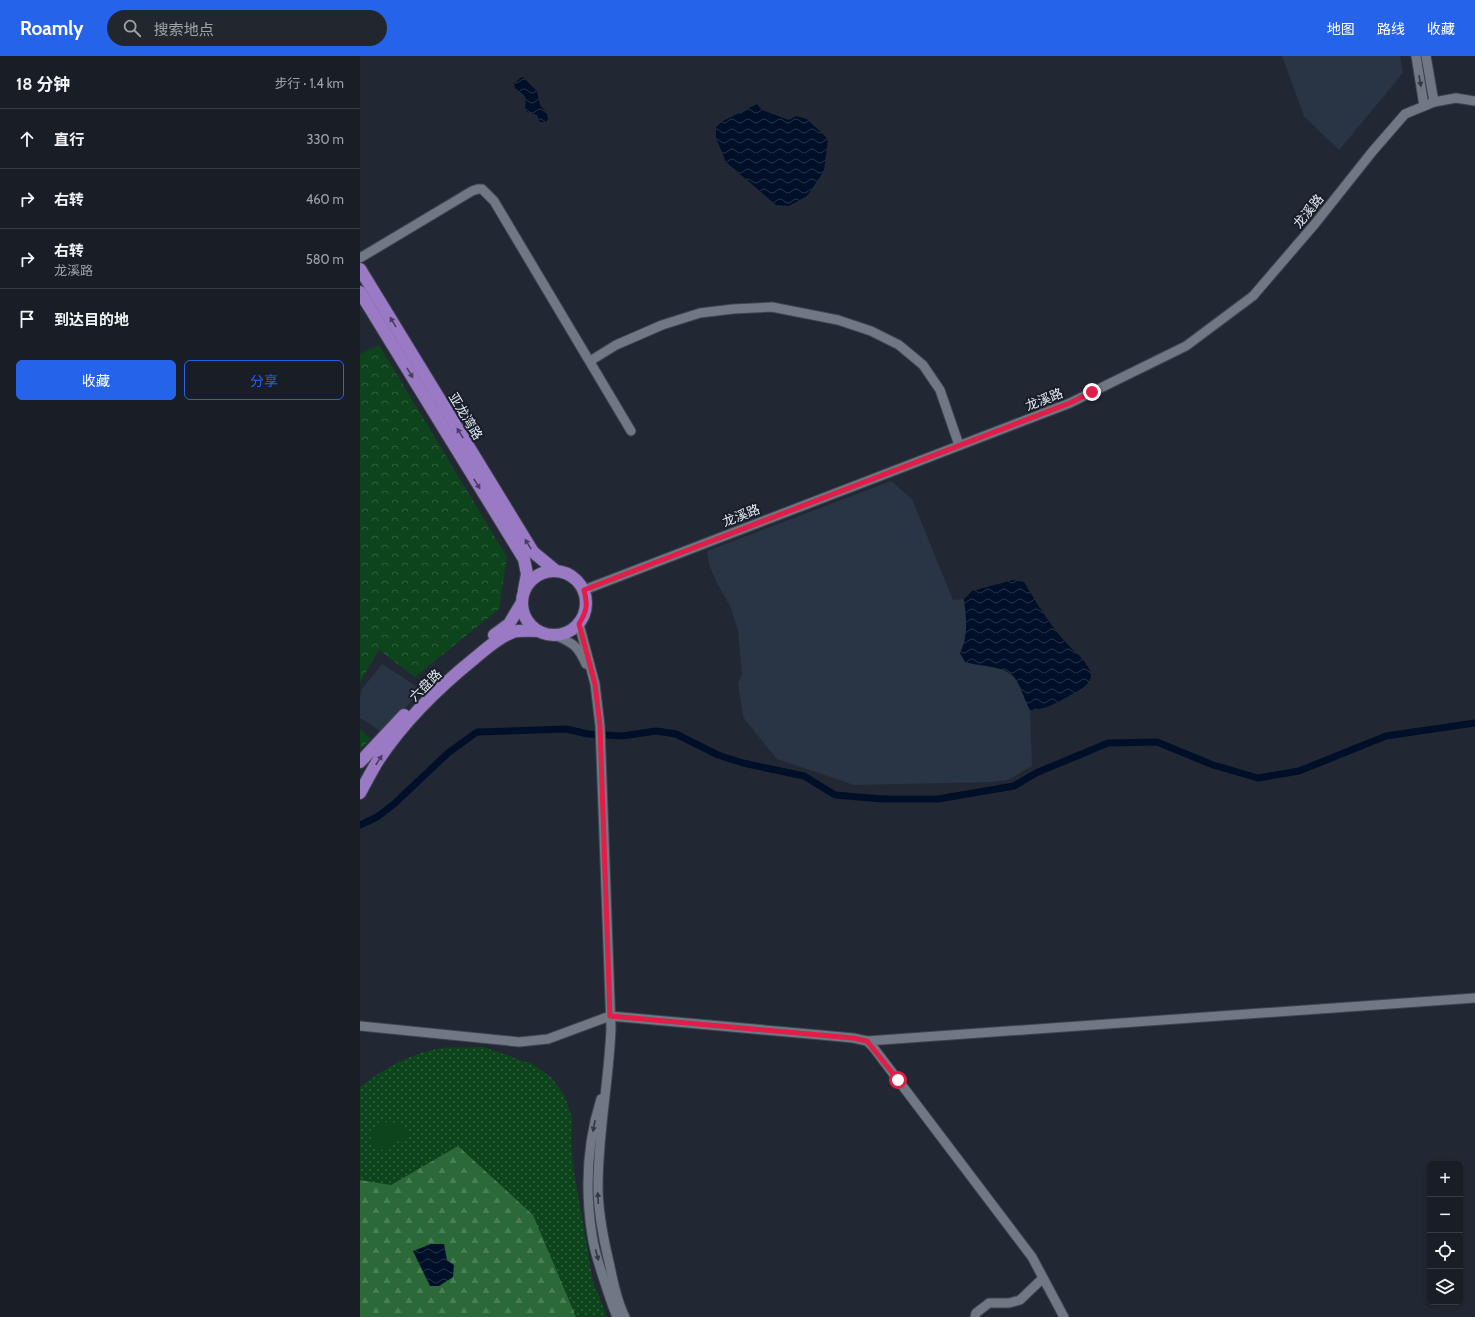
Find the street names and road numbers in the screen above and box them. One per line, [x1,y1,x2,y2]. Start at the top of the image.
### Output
street label: 龙溪路 [1290,191,1326,231]
street label: 龙溪路 [1023,385,1065,413]
street label: 亚龙湾路 [446,390,486,442]
street label: 龙溪路 [720,501,762,529]
street label: 六盘路 [406,666,444,704]

